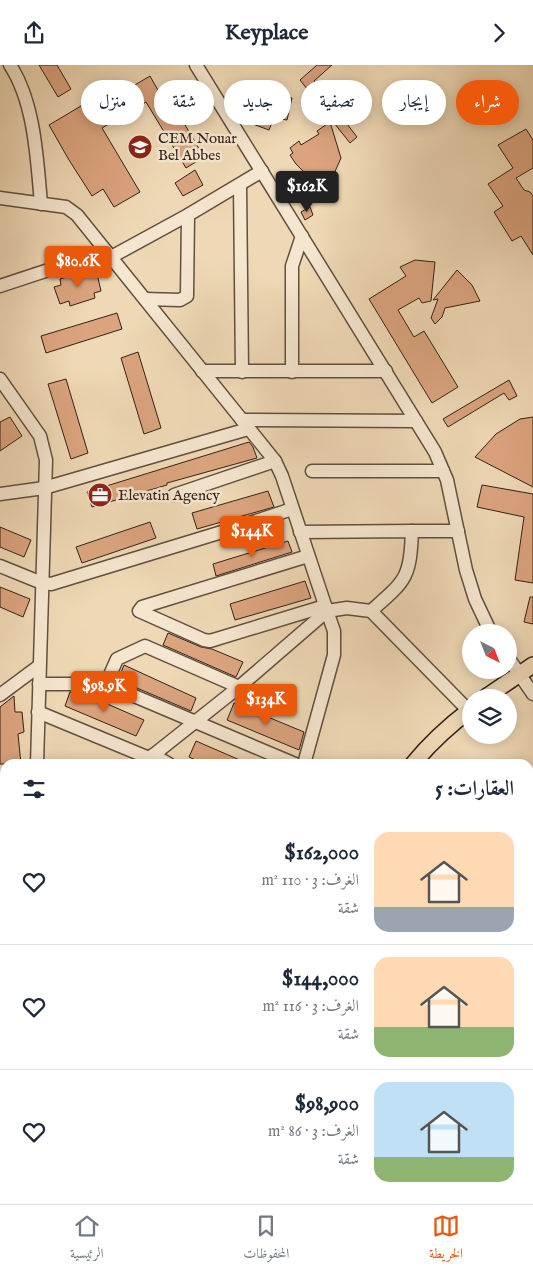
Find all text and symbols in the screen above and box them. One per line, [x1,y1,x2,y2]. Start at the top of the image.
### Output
icon: share [20,19,48,47]
text: Keyplace [225,19,308,47]
icon: forward [485,19,513,47]
chip: منزل [81,80,144,125]
chip: شقة [154,80,214,125]
chip: جديد [224,80,291,125]
chip: تصفية [301,80,372,125]
chip: إيجار [382,80,446,125]
chip: شراء [456,80,519,125]
place label: CEM Nouar Bel Abbes [158,129,237,165]
school or university icon: CEM Nouar Bel Abbes [127,134,153,160]
pin: $162K [272,171,342,213]
text: $162K [287,177,327,197]
pin: $80.6K [37,245,119,288]
text: $80.6K [56,252,100,272]
office icon: Elevatin Agency [87,482,113,508]
place label: Elevatin Agency [118,486,220,505]
pin: $144K [217,515,287,558]
text: $144K [231,522,273,542]
north arrow [462,624,518,679]
map controls [462,624,517,744]
pin: $98.9K [63,671,145,713]
text: $98.9K [82,677,126,697]
pin: $134K [231,683,301,726]
button: layers [462,689,517,744]
text: $134K [246,690,286,710]
icon: filters [20,775,48,803]
text: العقارات: 5 [435,776,514,803]
text: $162,000 [284,840,359,867]
icon: home [414,852,474,912]
icon: heart [20,868,48,896]
text: الغرف: 3 · 110 m² [261,871,359,891]
text: شقة [338,899,359,919]
text: $144,000 [282,966,359,993]
icon: home [414,977,474,1037]
icon: heart [20,993,48,1021]
text: الغرف: 3 · 116 m² [262,997,359,1017]
text: شقة [338,1025,359,1045]
text: $98,900 [295,1091,359,1118]
icon: home [414,1102,474,1162]
icon: heart [20,1118,48,1146]
text: الغرف: 3 · 86 m² [268,1122,359,1142]
text: شقة [338,1150,359,1170]
tab: الرئيسية [70,1212,104,1267]
tab: المحفوظات [243,1212,289,1267]
tab: الخريطة [429,1212,463,1267]

